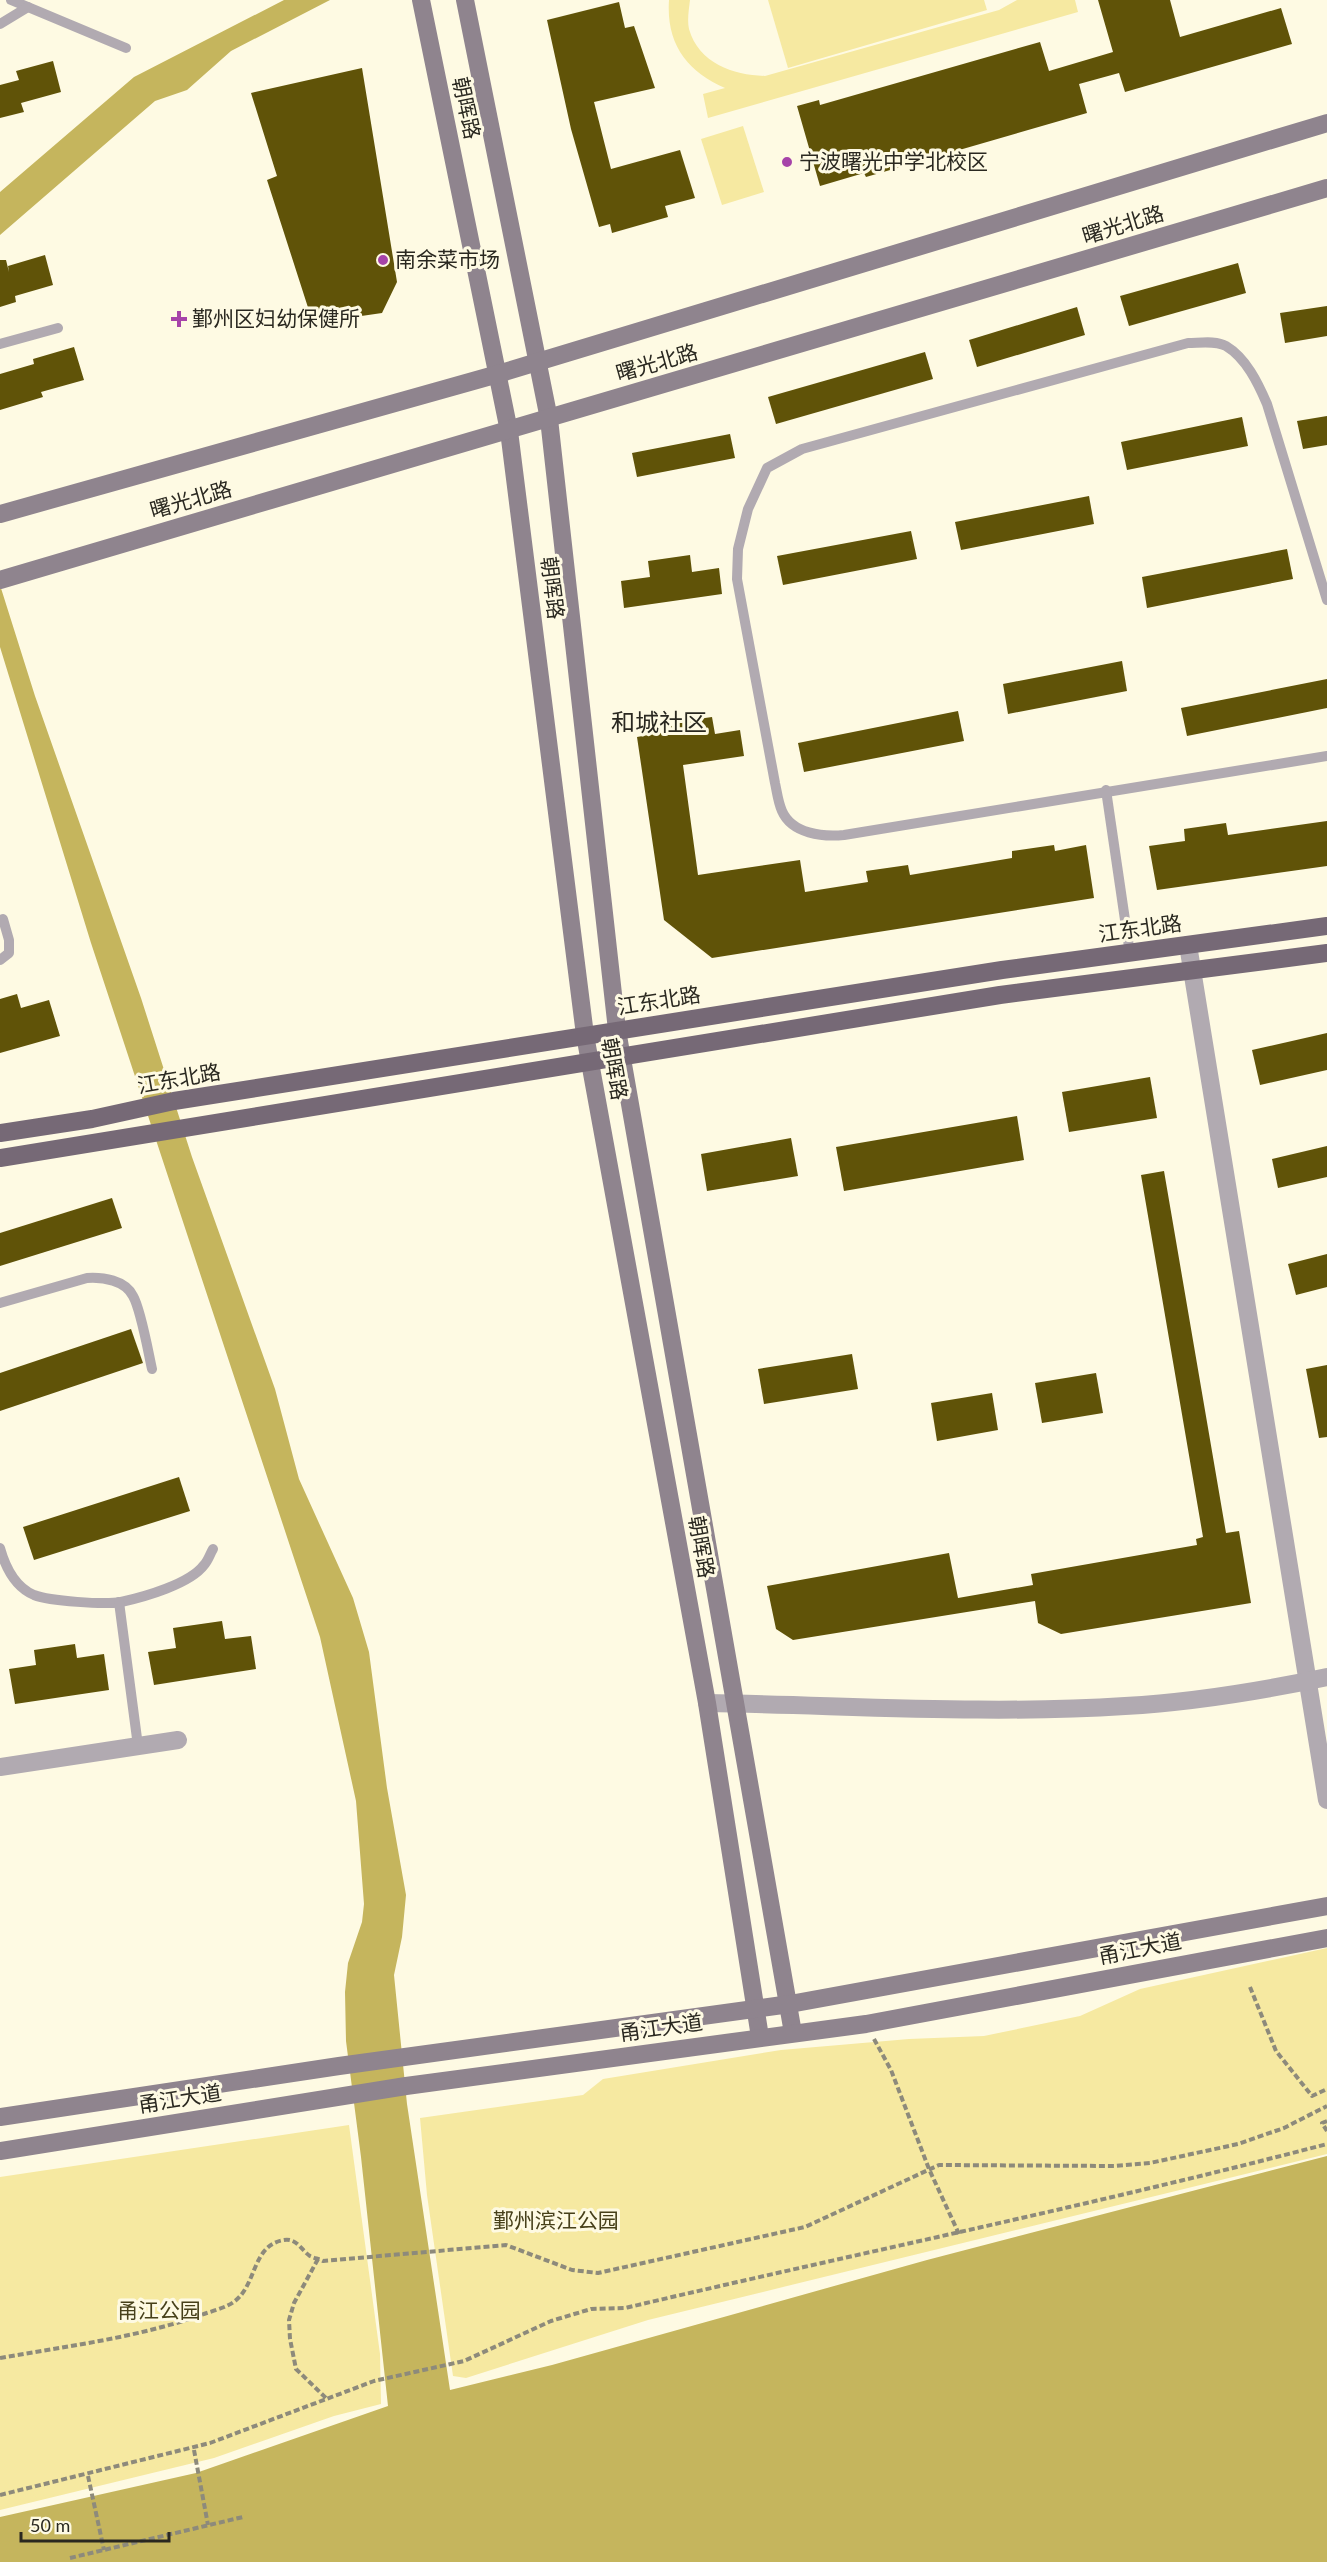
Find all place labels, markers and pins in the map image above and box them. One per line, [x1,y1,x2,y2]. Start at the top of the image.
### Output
place label: 宁波曙光中学北校区 [799,148,988,173]
marker: 宁波曙光中学北校区 [780,155,794,169]
place label: 南余菜市场 [395,246,500,271]
marker: 南余菜市场 [376,253,390,267]
place label: 鄞州区妇幼保健所 [192,305,360,330]
marker: 鄞州区妇幼保健所 [170,310,188,328]

